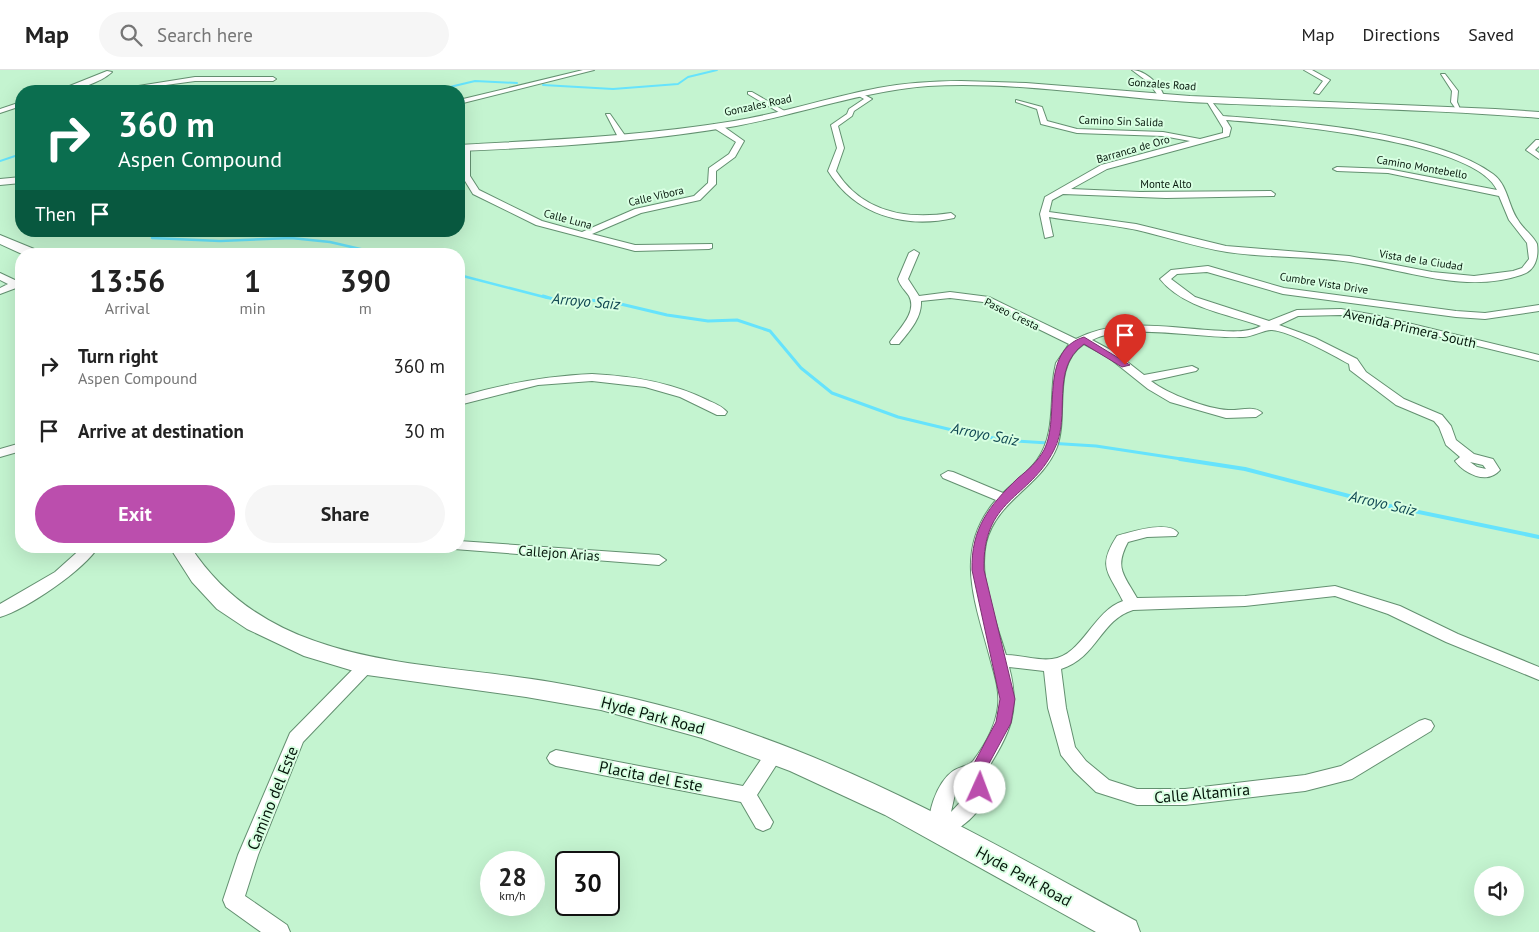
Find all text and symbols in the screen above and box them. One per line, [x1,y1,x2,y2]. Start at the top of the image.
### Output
search box [99,12,449,57]
text: Map [25,19,69,50]
icon: search [117,21,145,49]
text: Search here [157,23,253,47]
text: Map [1302,23,1334,46]
text: Directions [1362,23,1440,46]
text: Saved [1468,23,1514,46]
street label: Gonzales Road [1127,75,1197,93]
street label: Gonzales Road [723,91,793,119]
text: 360 m [118,101,215,147]
icon: right [35,105,100,170]
street label: Camino Sin Salida [1078,113,1164,129]
street label: Barranca de Oro [1095,132,1171,166]
text: Aspen Compound [118,145,282,173]
street label: Camino Montebello [1376,152,1469,182]
street label: Monte Alto [1140,177,1192,191]
street label: Calle Vibora [627,183,685,209]
icon: arrive [86,200,114,228]
text: Then [35,202,76,226]
street label: Calle Luna [542,206,594,232]
street label: Vista de la Ciudad [1377,246,1464,274]
text: 13:56 [89,261,165,300]
text: 1 [244,261,261,300]
text: 390 [340,261,391,300]
street label: Cumbre Vista Drive [1279,269,1370,297]
water label: Arroyo Saiz [550,288,621,313]
street label: Paseo Cresta [982,295,1042,333]
text: Arrival [105,298,150,318]
text: min [240,298,266,318]
text: m [359,298,372,318]
street label: Avenida Primera South [1342,304,1478,352]
pin [1104,314,1146,365]
icon: arrive [1111,321,1139,349]
text: Turn right [78,344,158,368]
icon: right [35,352,63,380]
text: 360 m [393,354,445,378]
text: Aspen Compound [78,368,197,388]
icon: arrive [35,417,63,445]
water label: Arroyo Saiz [949,418,1021,450]
text: Arrive at destination [78,419,244,443]
text: 30 m [404,419,445,443]
button: Exit [35,485,235,543]
button: Share [245,485,445,543]
water label: Arroyo Saiz [1347,486,1419,520]
street label: Callejon Arias [518,541,600,565]
street label: Hyde Park Road [599,692,707,738]
street label: Camino del Este [242,743,302,853]
street label: Placita del Este [598,756,704,796]
position arrow [953,761,1005,813]
street label: Calle Altamira [1153,779,1251,807]
street label: Hyde Park Road [973,841,1075,911]
speed limit sign: 30 [555,851,620,916]
text: 28 [498,861,527,893]
map controls [1474,866,1524,916]
button: sound [1474,866,1524,916]
text: km/h [499,888,526,903]

